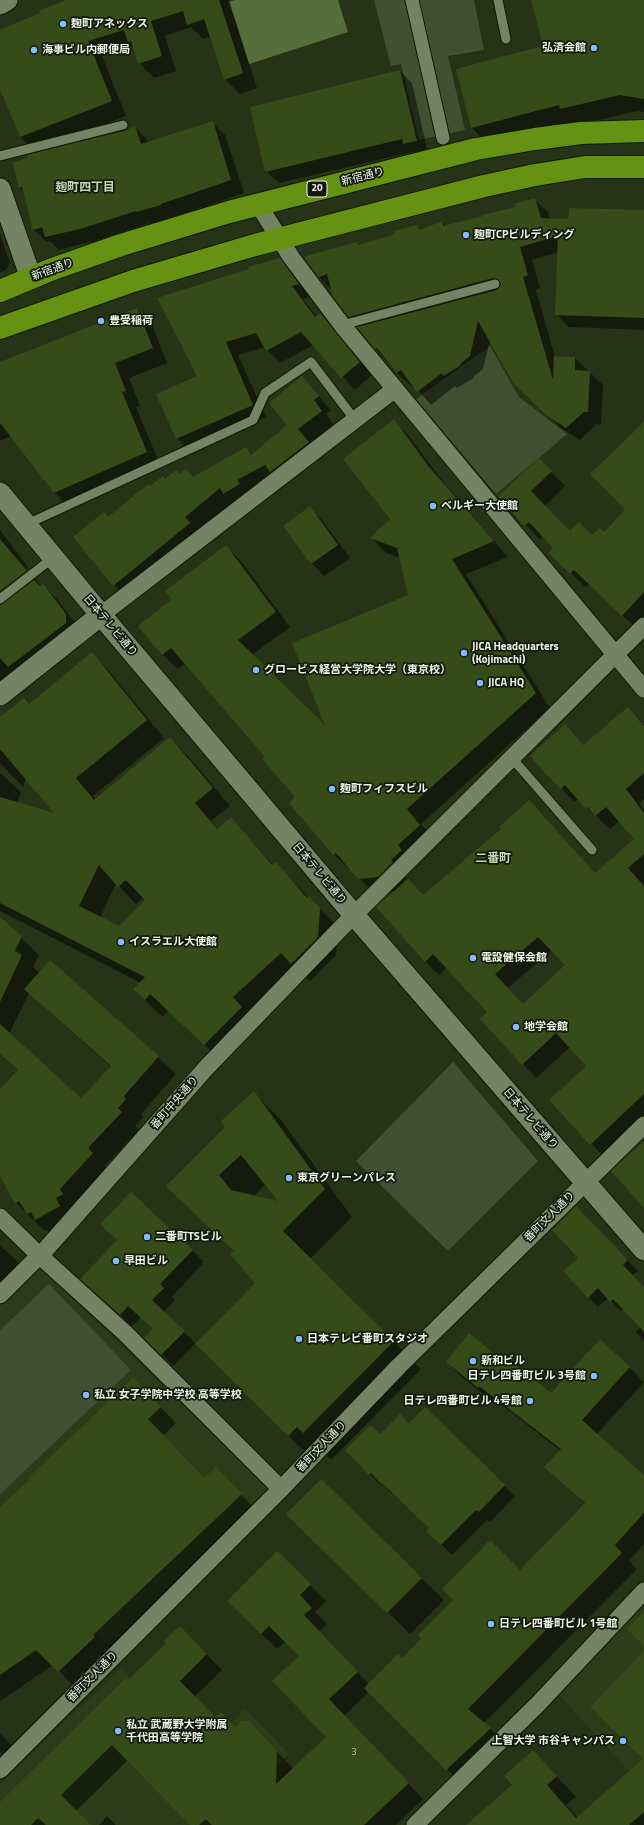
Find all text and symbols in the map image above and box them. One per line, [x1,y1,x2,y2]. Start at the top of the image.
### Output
place label: 麹町アネックス [71,17,148,31]
marker: 麹町アネックス [58,19,68,29]
place label: 弘済会館 [542,41,586,55]
place label: 海事ビル内郵便局 [42,43,130,57]
marker: 弘済会館 [589,43,599,53]
marker: 海事ビル内郵便局 [29,45,39,55]
street label: 新宿通り [340,165,386,189]
district label: 麹町四丁目 [55,181,115,195]
road number: 20 [307,181,327,197]
place label: 麹町CPビルディング [474,228,574,242]
marker: 麹町CPビルディング [461,230,471,240]
street label: 新宿通り [30,256,76,284]
place label: 豊受稲荷 [109,314,153,328]
marker: 豊受稲荷 [96,316,106,326]
place label: ベルギー大使館 [441,499,518,513]
marker: ベルギー大使館 [428,501,438,511]
street label: 日本テレビ通り [80,592,140,660]
place label: JICA Headquarters (Kojimachi) [472,640,559,666]
marker: JICA Headquarters (Kojimachi) [459,648,469,658]
place label: グロービス経営大学院大学（東京校） [264,663,451,677]
marker: グロービス経営大学院大学（東京校） [251,665,261,675]
place label: JICA HQ [488,676,524,690]
marker: JICA HQ [475,678,485,688]
place label: 麹町フィフスビル [340,782,428,796]
marker: 麹町フィフスビル [327,784,337,794]
street label: 日本テレビ通り [289,840,349,908]
district label: 二番町 [475,852,511,866]
place label: イスラエル大使館 [129,935,217,949]
marker: イスラエル大使館 [116,937,126,947]
place label: 電設健保会館 [481,951,547,965]
marker: 電設健保会館 [468,953,478,963]
place label: 地学会館 [524,1020,568,1034]
marker: 地学会館 [511,1022,521,1032]
street label: 番町中央通り [148,1074,202,1132]
street label: 日本テレビ通り [500,1086,560,1152]
place label: 東京グリーンパレス [297,1171,396,1185]
marker: 東京グリーンパレス [284,1173,294,1183]
street label: 番町文人通り [522,1189,578,1245]
place label: 二番町TSビル [155,1230,222,1244]
marker: 二番町TSビル [142,1232,152,1242]
place label: 早田ビル [124,1254,168,1268]
marker: 早田ビル [111,1256,121,1266]
place label: 日本テレビ番町スタジオ [307,1332,428,1346]
marker: 日本テレビ番町スタジオ [294,1334,304,1344]
place label: 新和ビル [481,1354,525,1368]
marker: 新和ビル [468,1356,478,1366]
place label: 日テレ四番町ビル 3号館 [467,1369,586,1383]
marker: 日テレ四番町ビル 3号館 [589,1371,599,1381]
place label: 私立 女子学院中学校 高等学校 [94,1388,242,1402]
marker: 私立 女子学院中学校 高等学校 [81,1390,91,1400]
place label: 日テレ四番町ビル 4号館 [403,1394,522,1408]
marker: 日テレ四番町ビル 4号館 [525,1396,535,1406]
street label: 番町文人通り [294,1419,350,1475]
place label: 日テレ四番町ビル 1号館 [499,1617,618,1631]
marker: 日テレ四番町ビル 1号館 [486,1619,496,1629]
street label: 番町文人通り [65,1649,121,1705]
place label: 私立 武蔵野大学附属 千代田高等学院 [126,1718,227,1744]
marker: 私立 武蔵野大学附属 千代田高等学院 [113,1726,123,1736]
place label: 上智大学 市谷キャンパス [492,1734,615,1748]
marker: 上智大学 市谷キャンパス [618,1736,628,1746]
house number: 3 [351,1748,357,1758]

